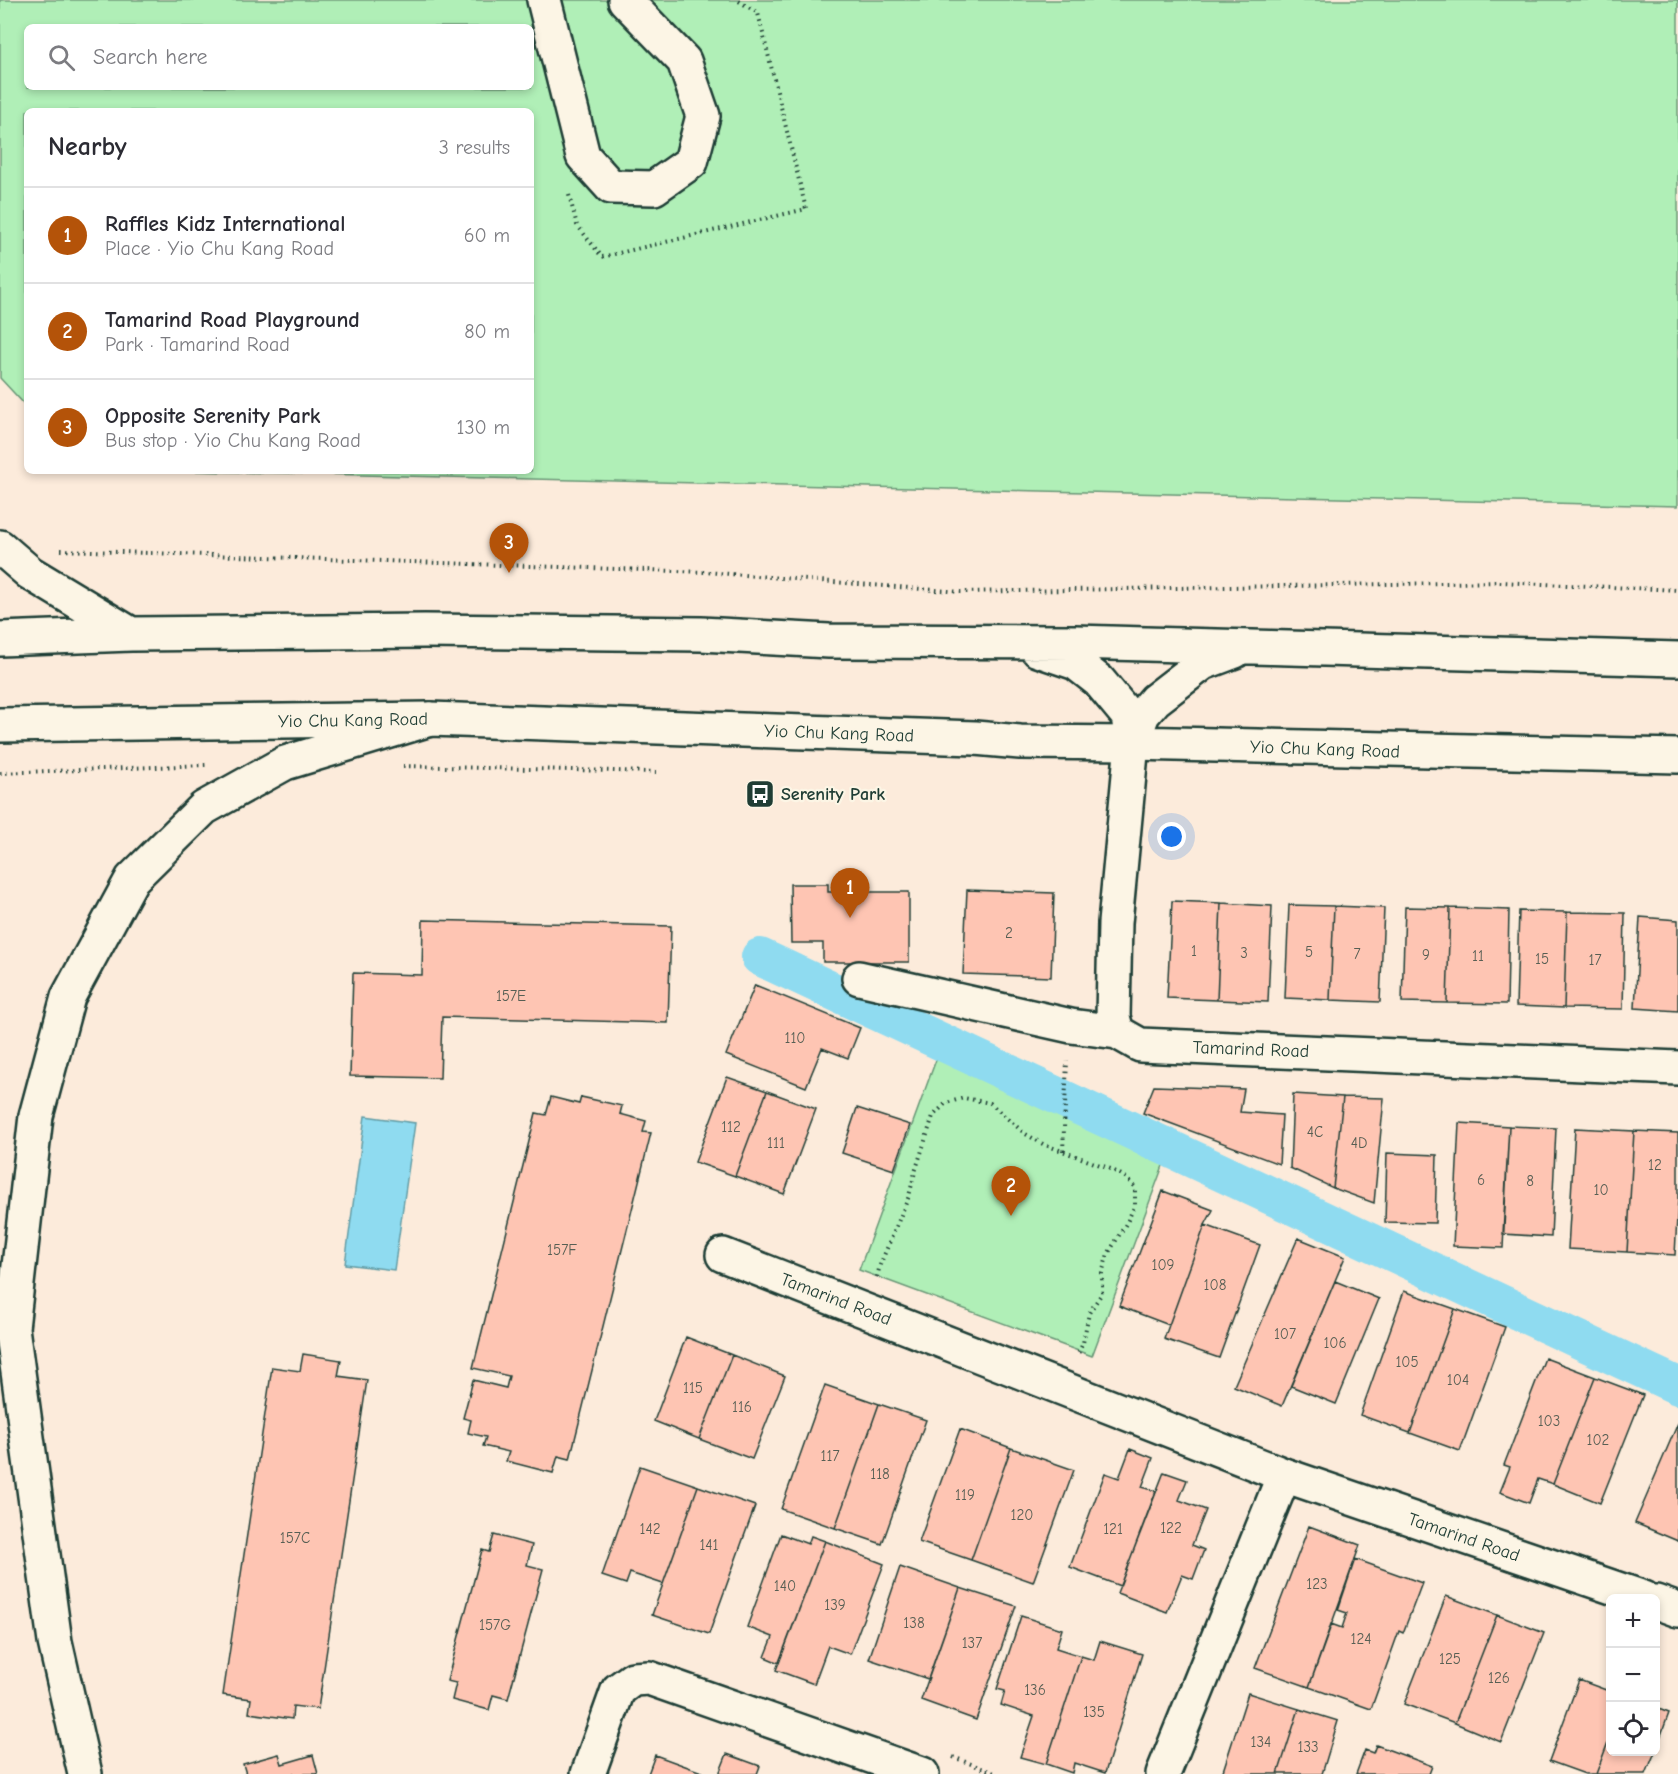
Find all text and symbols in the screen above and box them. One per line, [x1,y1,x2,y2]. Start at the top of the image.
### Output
search box [24,24,534,90]
icon: search [45,41,78,74]
text: Search here [93,44,208,70]
text: Nearby [48,132,127,162]
text: 3 results [439,136,510,159]
text: Raffles Kidz International [105,211,345,237]
text: 1 [64,224,71,247]
text: 60 m [464,224,510,247]
text: Place · Yio Chu Kang Road [105,237,334,260]
text: Tamarind Road Playground [105,307,360,333]
text: 2 [63,320,72,343]
text: 80 m [464,320,510,343]
text: Park · Tamarind Road [105,333,290,356]
text: Opposite Serenity Park [105,403,321,429]
text: 3 [63,416,72,439]
text: 130 m [457,416,510,439]
text: Bus stop · Yio Chu Kang Road [105,429,361,452]
pin: 3 [490,524,528,573]
street label: Yio Chu Kang Road [278,709,428,732]
street label: Yio Chu Kang Road [764,720,914,747]
street label: Yio Chu Kang Road [1250,736,1400,763]
bus stop icon: Serenity Park [744,778,776,810]
place label: Serenity Park [781,784,885,805]
your location [1157,822,1186,851]
pin: 1 [830,868,870,918]
house number: 2 [1005,924,1013,942]
house number: 1 [1191,942,1197,960]
house number: 5 [1305,943,1313,961]
house number: 3 [1240,944,1248,962]
house number: 7 [1353,945,1361,963]
house number: 9 [1422,946,1430,964]
house number: 11 [1472,947,1484,965]
house number: 15 [1535,950,1549,968]
house number: 17 [1588,951,1602,969]
house number: 157E [496,987,526,1005]
house number: 110 [784,1029,806,1047]
street label: Tamarind Road [1192,1037,1310,1062]
house number: 112 [721,1118,741,1136]
house number: 4C [1307,1123,1323,1141]
house number: 111 [767,1134,785,1152]
house number: 4D [1351,1134,1367,1152]
house number: 12 [1648,1156,1662,1174]
pin: 2 [992,1166,1030,1216]
house number: 6 [1477,1171,1485,1189]
house number: 8 [1526,1172,1534,1190]
house number: 10 [1593,1181,1609,1199]
house number: 157F [547,1241,577,1259]
house number: 109 [1151,1256,1175,1274]
street label: Tamarind Road [778,1269,894,1330]
house number: 108 [1204,1276,1226,1294]
house number: 107 [1274,1325,1296,1343]
house number: 106 [1323,1334,1347,1352]
house number: 105 [1395,1353,1419,1371]
house number: 104 [1447,1371,1469,1389]
house number: 115 [683,1379,703,1397]
house number: 116 [732,1398,752,1416]
house number: 103 [1538,1412,1560,1430]
house number: 102 [1587,1431,1609,1449]
house number: 117 [821,1447,839,1465]
house number: 118 [870,1465,890,1483]
house number: 119 [955,1486,975,1504]
house number: 120 [1011,1506,1033,1524]
street label: Tamarind Road [1405,1509,1522,1566]
house number: 122 [1160,1519,1182,1537]
house number: 142 [639,1520,661,1538]
house number: 121 [1103,1520,1123,1538]
house number: 157C [280,1529,310,1547]
house number: 141 [699,1536,719,1554]
house number: 123 [1306,1575,1328,1593]
house number: 140 [774,1577,796,1595]
map controls [1606,1594,1660,1756]
button: + [1606,1594,1660,1648]
house number: 139 [824,1596,846,1614]
house number: 138 [903,1614,925,1632]
house number: 157G [479,1616,511,1634]
house number: 124 [1351,1630,1371,1648]
house number: 137 [962,1634,982,1652]
button: − [1606,1648,1660,1702]
house number: 125 [1439,1650,1461,1668]
house number: 126 [1488,1669,1510,1687]
house number: 136 [1024,1681,1046,1699]
button: locate [1606,1702,1660,1756]
house number: 135 [1083,1703,1105,1721]
house number: 134 [1251,1733,1271,1751]
house number: 133 [1297,1738,1319,1756]

